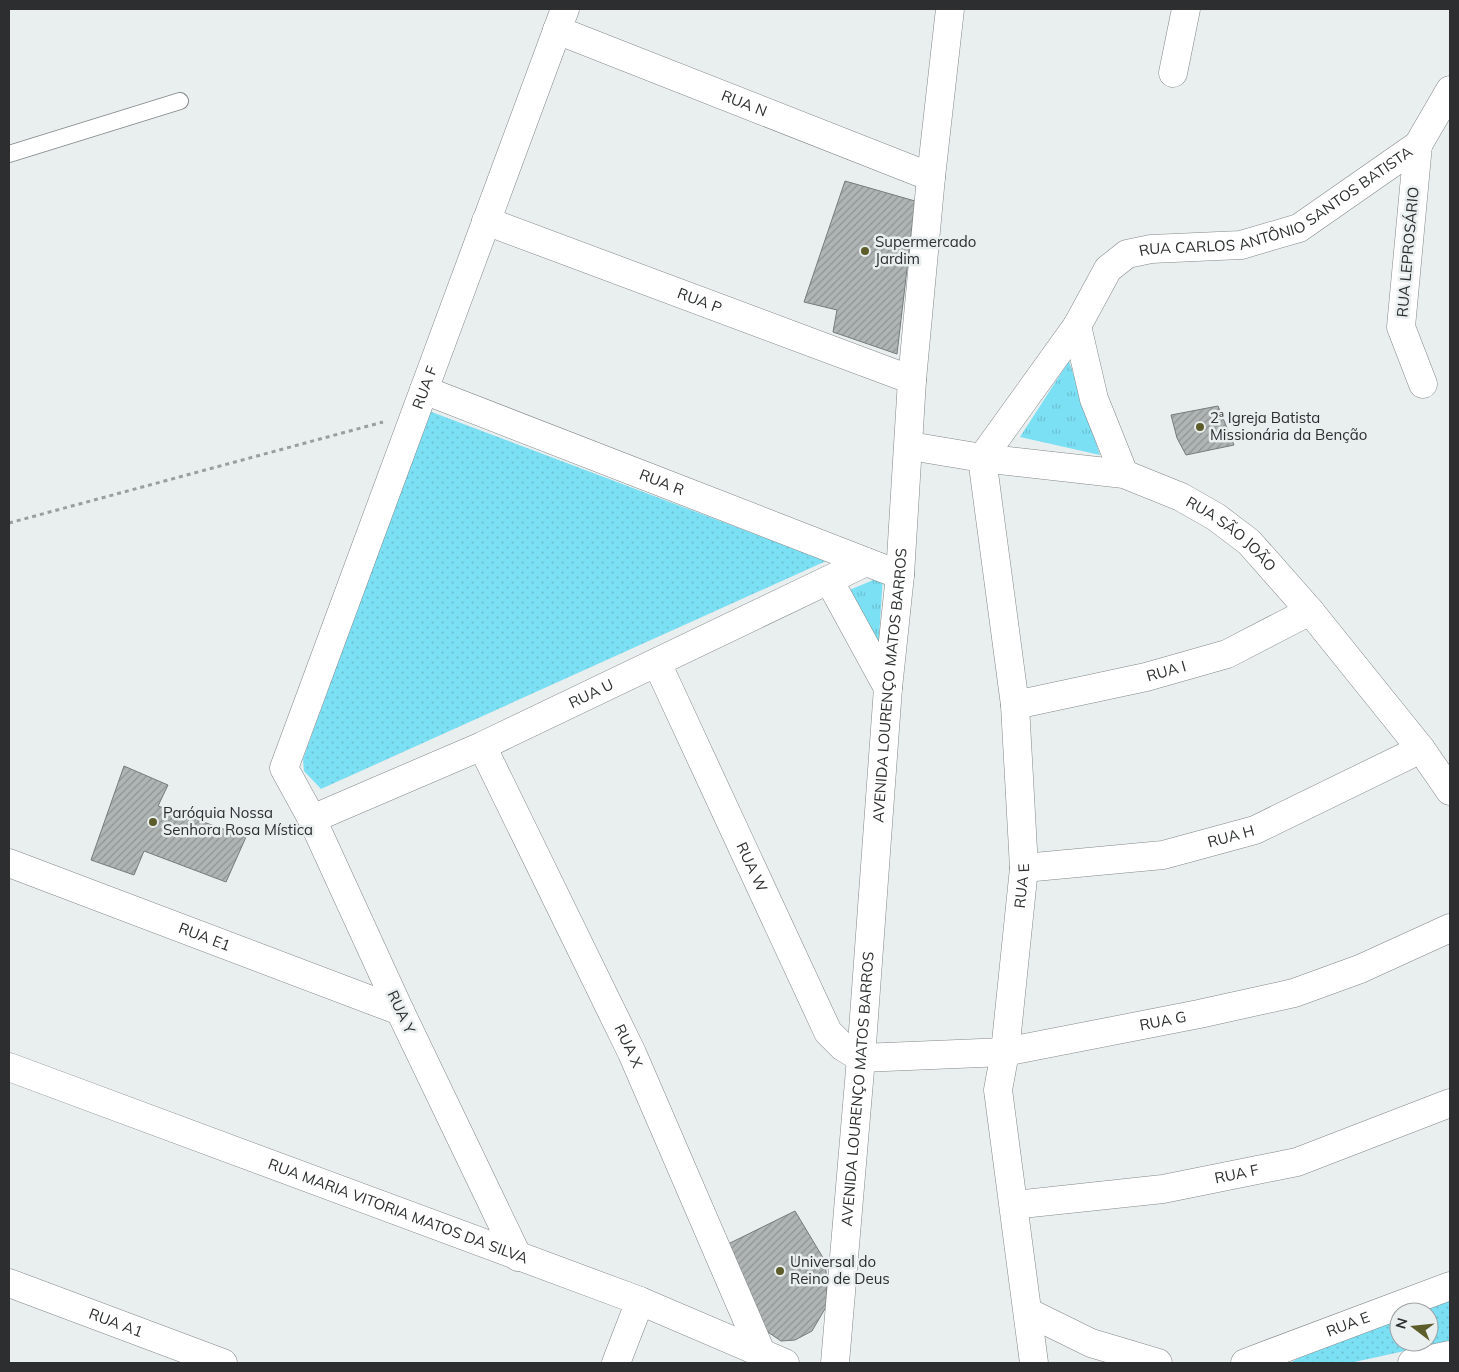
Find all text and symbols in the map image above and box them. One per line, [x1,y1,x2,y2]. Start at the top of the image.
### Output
street label: RUA N [719,86,770,121]
street label: RUA CARLOS ANTÔNIO SANTOS BATISTA [1137,142,1416,260]
street label: RUA LEPROSÁRIO [1392,186,1423,318]
place label: Supermercado Jardim [875,232,976,268]
marker: Supermercado Jardim [859,245,871,257]
street label: RUA P [675,283,725,317]
street label: RUA F [408,363,441,412]
place label: 2ª Igreja Batista Missionária da Benção [1210,408,1367,444]
marker: 2ª Igreja Batista Missionária da Benção [1194,421,1206,433]
street label: RUA R [637,465,687,499]
street label: RUA SÃO JOÃO [1183,492,1281,575]
street label: AVENIDA LOURENÇO MATOS BARROS [868,547,911,823]
street label: RUA I [1144,656,1188,685]
street label: RUA U [566,675,616,712]
place label: Paróquia Nossa Senhora Rosa Mística [163,803,313,839]
marker: Paróquia Nossa Senhora Rosa Mística [147,816,159,828]
street label: RUA H [1205,821,1256,851]
street label: RUA W [732,839,772,895]
street label: RUA E [1010,863,1033,909]
street label: RUA E1 [176,918,233,955]
street label: AVENIDA LOURENÇO MATOS BARROS [837,951,878,1227]
street label: RUA Y [383,987,420,1037]
street label: RUA G [1138,1007,1188,1034]
street label: RUA X [610,1021,647,1071]
street label: RUA MARIA VITORIA MATOS DA SILVA [266,1154,531,1268]
street label: RUA F [1213,1160,1260,1187]
place label: Universal do Reino de Deus [790,1252,890,1288]
marker: Universal do Reino de Deus [774,1265,786,1277]
north arrow [1389,1302,1439,1352]
street label: RUA A1 [86,1304,146,1341]
street label: RUA E [1323,1307,1372,1341]
text: N [1391,1316,1412,1331]

